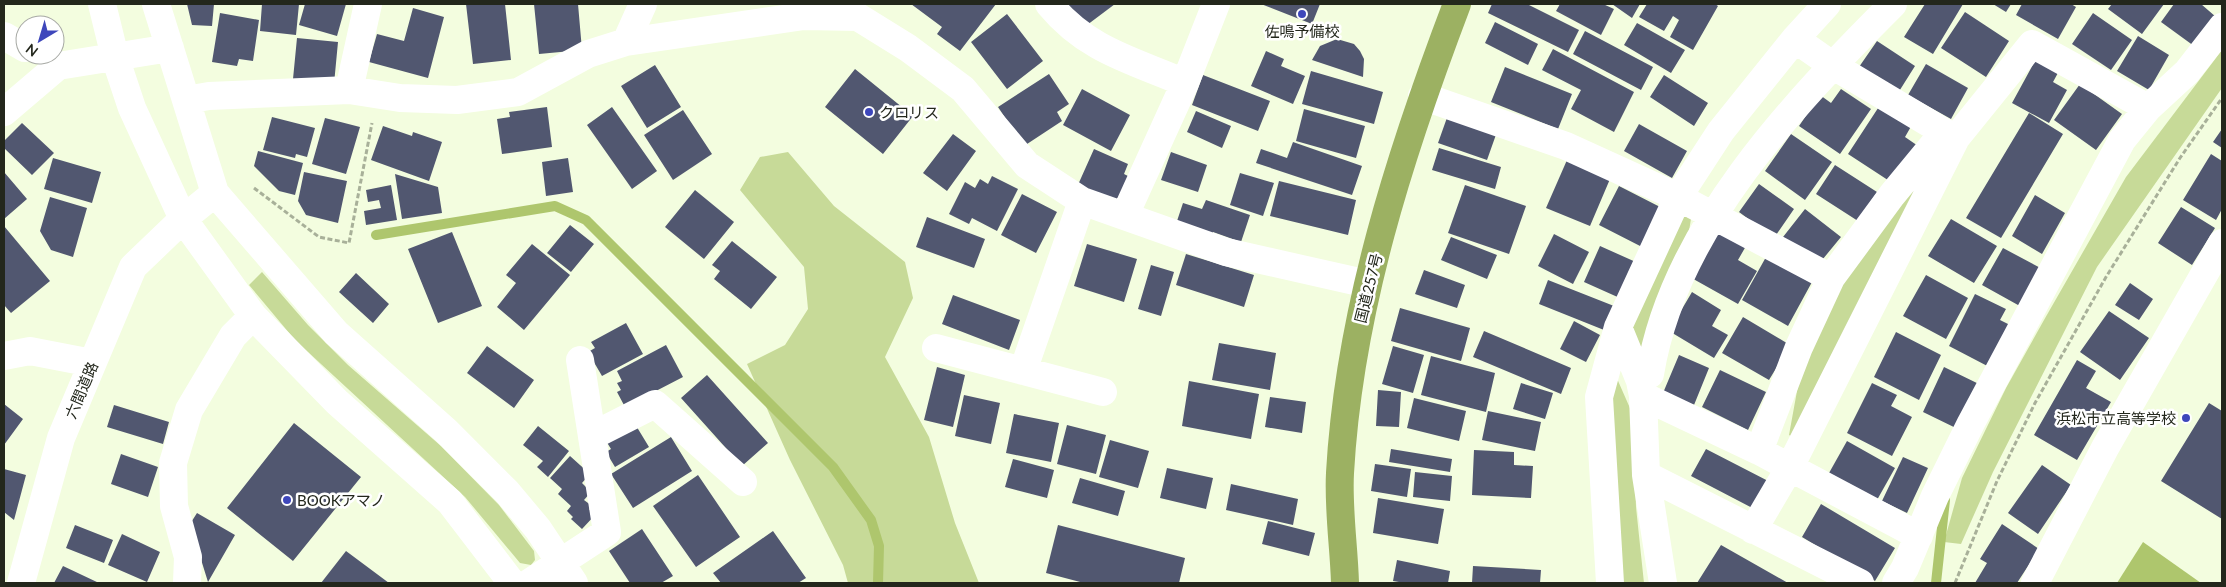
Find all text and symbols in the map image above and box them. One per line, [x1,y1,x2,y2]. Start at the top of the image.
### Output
marker: 佐鳴予備校 [1296,8,1308,20]
north arrow [15,15,65,65]
place label: 佐鳴予備校 [1264,22,1340,40]
text: N [22,41,41,61]
place label: クロリス [879,103,939,121]
marker: クロリス [863,106,875,118]
street label: 国道257号 [1351,251,1385,325]
street label: 六間道路 [61,359,101,421]
place label: 浜松市立高等学校 [2056,409,2176,427]
marker: 浜松市立高等学校 [2180,412,2192,424]
place label: BOOKアマノ [297,491,385,509]
marker: BOOKアマノ [281,494,293,506]

